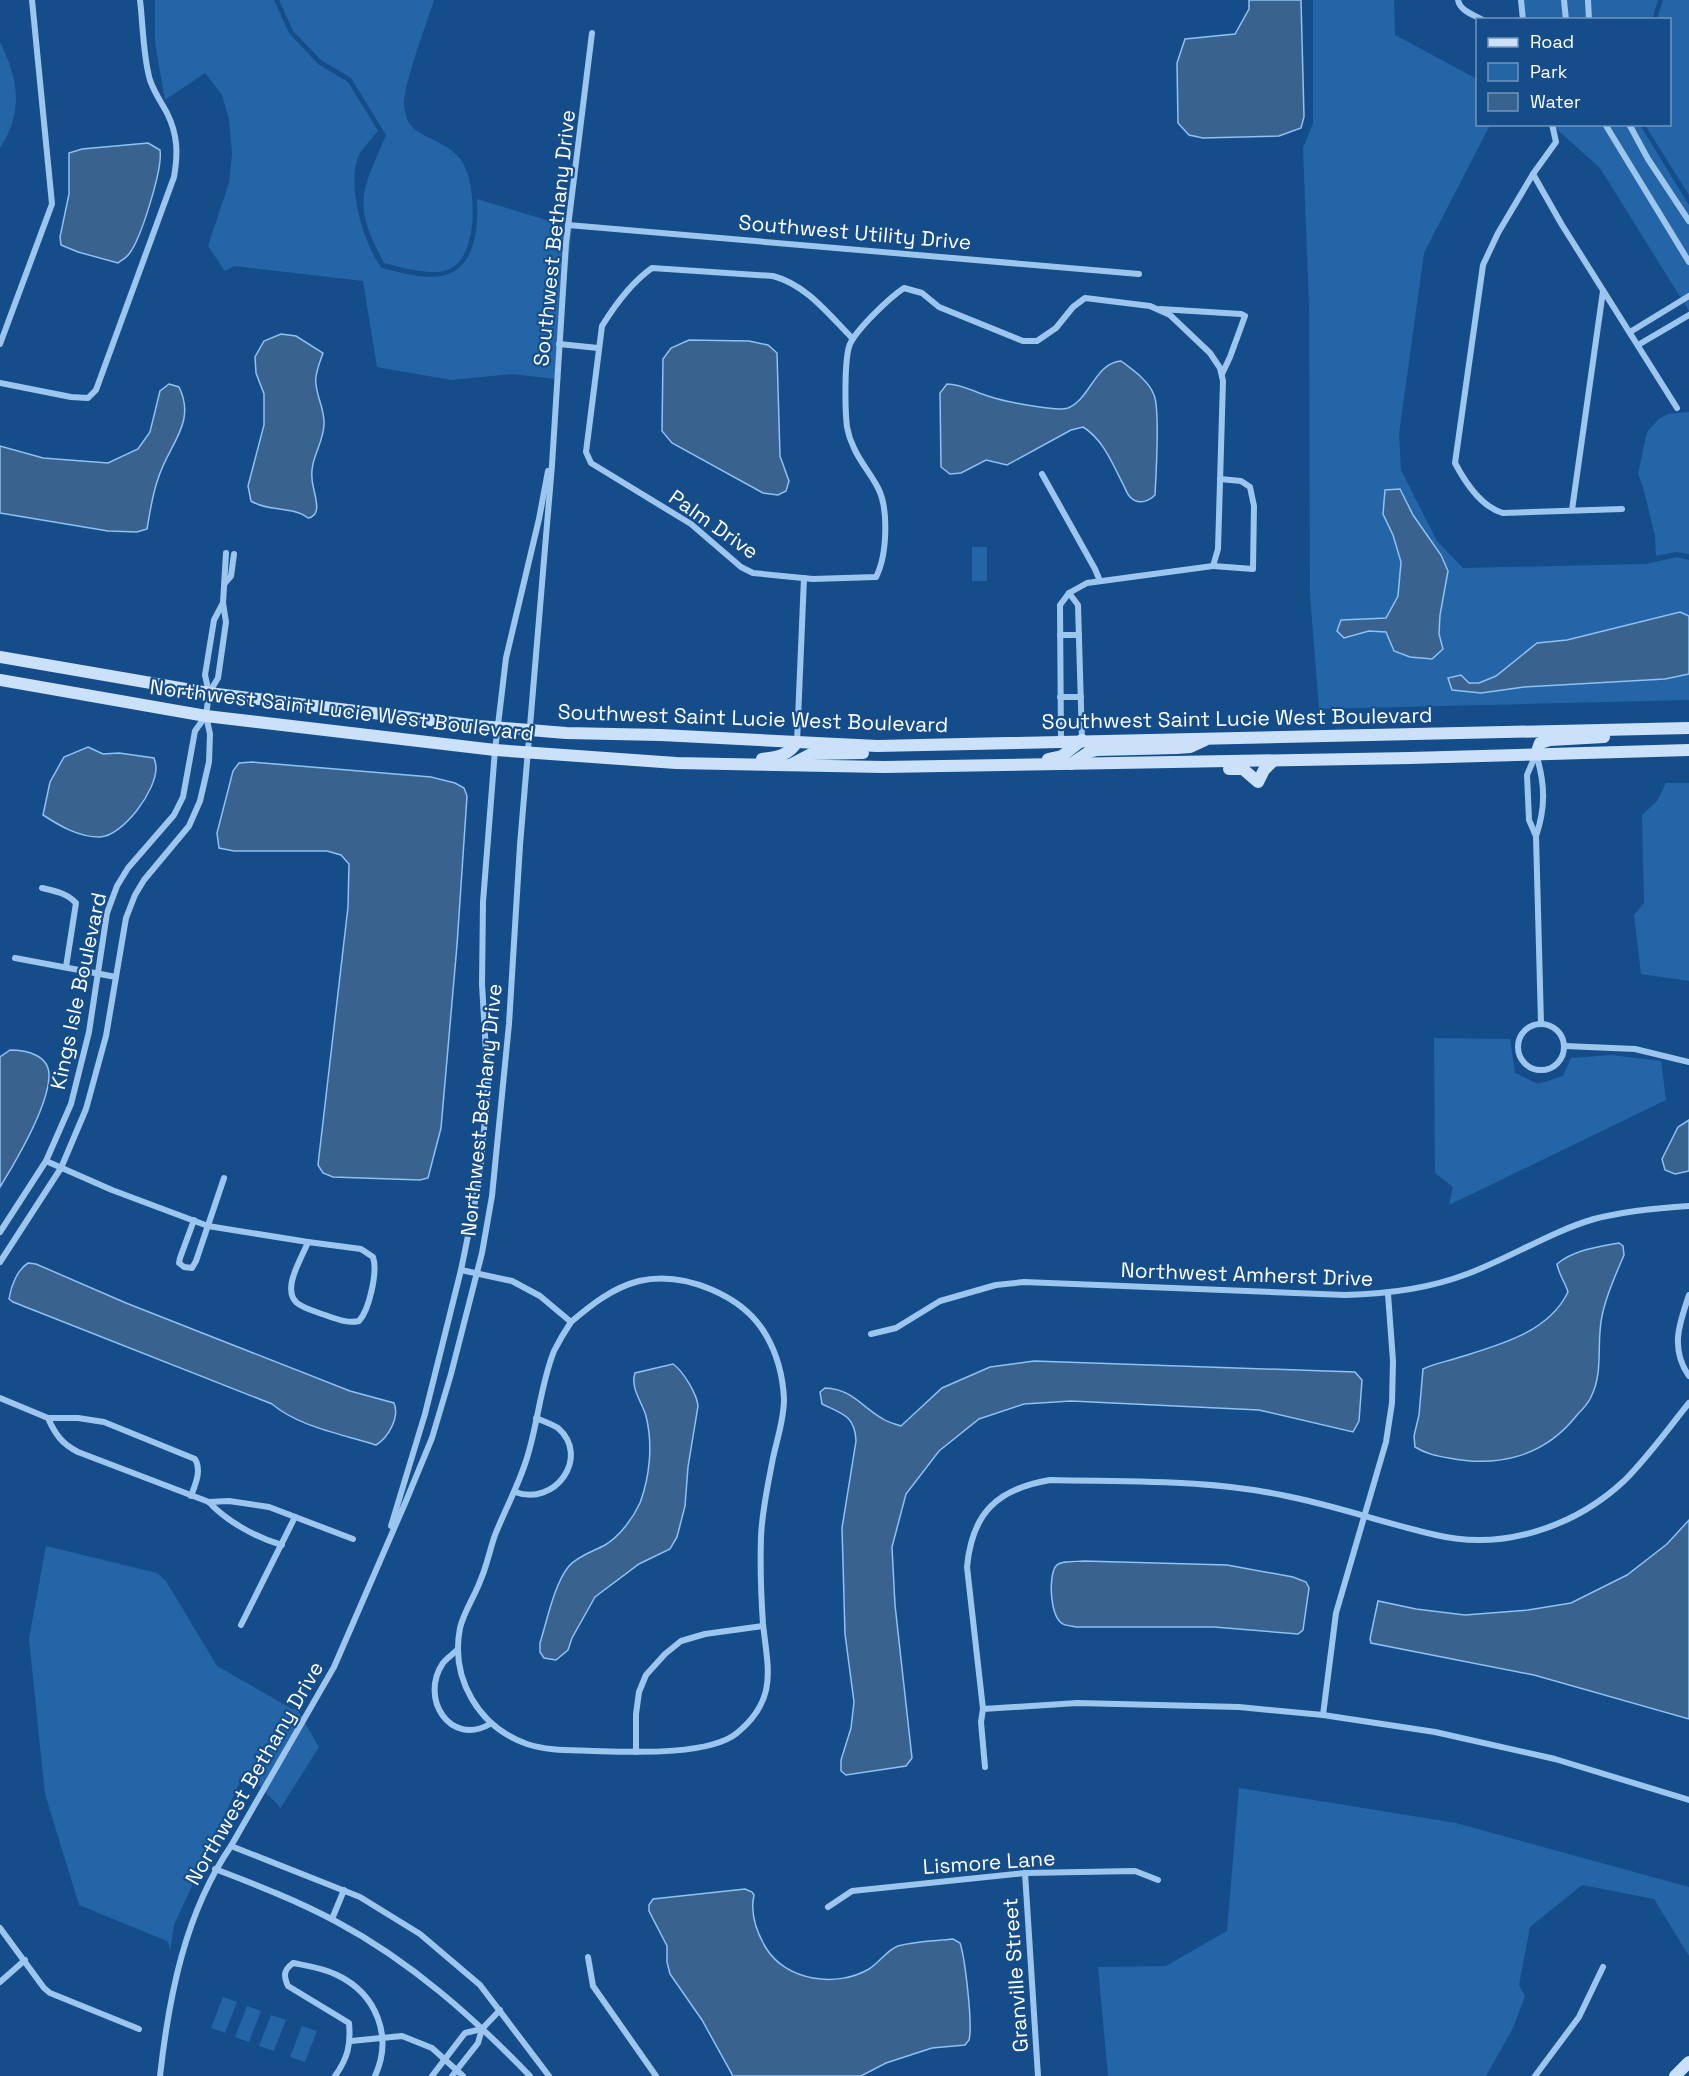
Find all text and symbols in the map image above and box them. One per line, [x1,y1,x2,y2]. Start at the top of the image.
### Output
legend [1476,18,1671,126]
text: Road [1530,30,1574,53]
text: Park [1530,60,1568,83]
text: Water [1530,90,1581,113]
street label: Southwest Bethany Drive [527,108,581,368]
street label: Southwest Utility Drive [738,208,972,256]
street label: Palm Drive [664,483,764,565]
street label: Northwest Saint Lucie West Boulevard [148,673,536,747]
street label: Southwest Saint Lucie West Boulevard [557,698,949,738]
street label: Southwest Saint Lucie West Boulevard [1041,701,1433,735]
street label: Kings Isle Boulevard [44,890,112,1092]
street label: Northwest Bethany Drive [454,982,508,1238]
street label: Northwest Amherst Drive [1120,1256,1374,1292]
street label: Northwest Bethany Drive [179,1656,329,1890]
street label: Lismore Lane [922,1844,1056,1880]
street label: Granville Street [996,1897,1034,2053]

